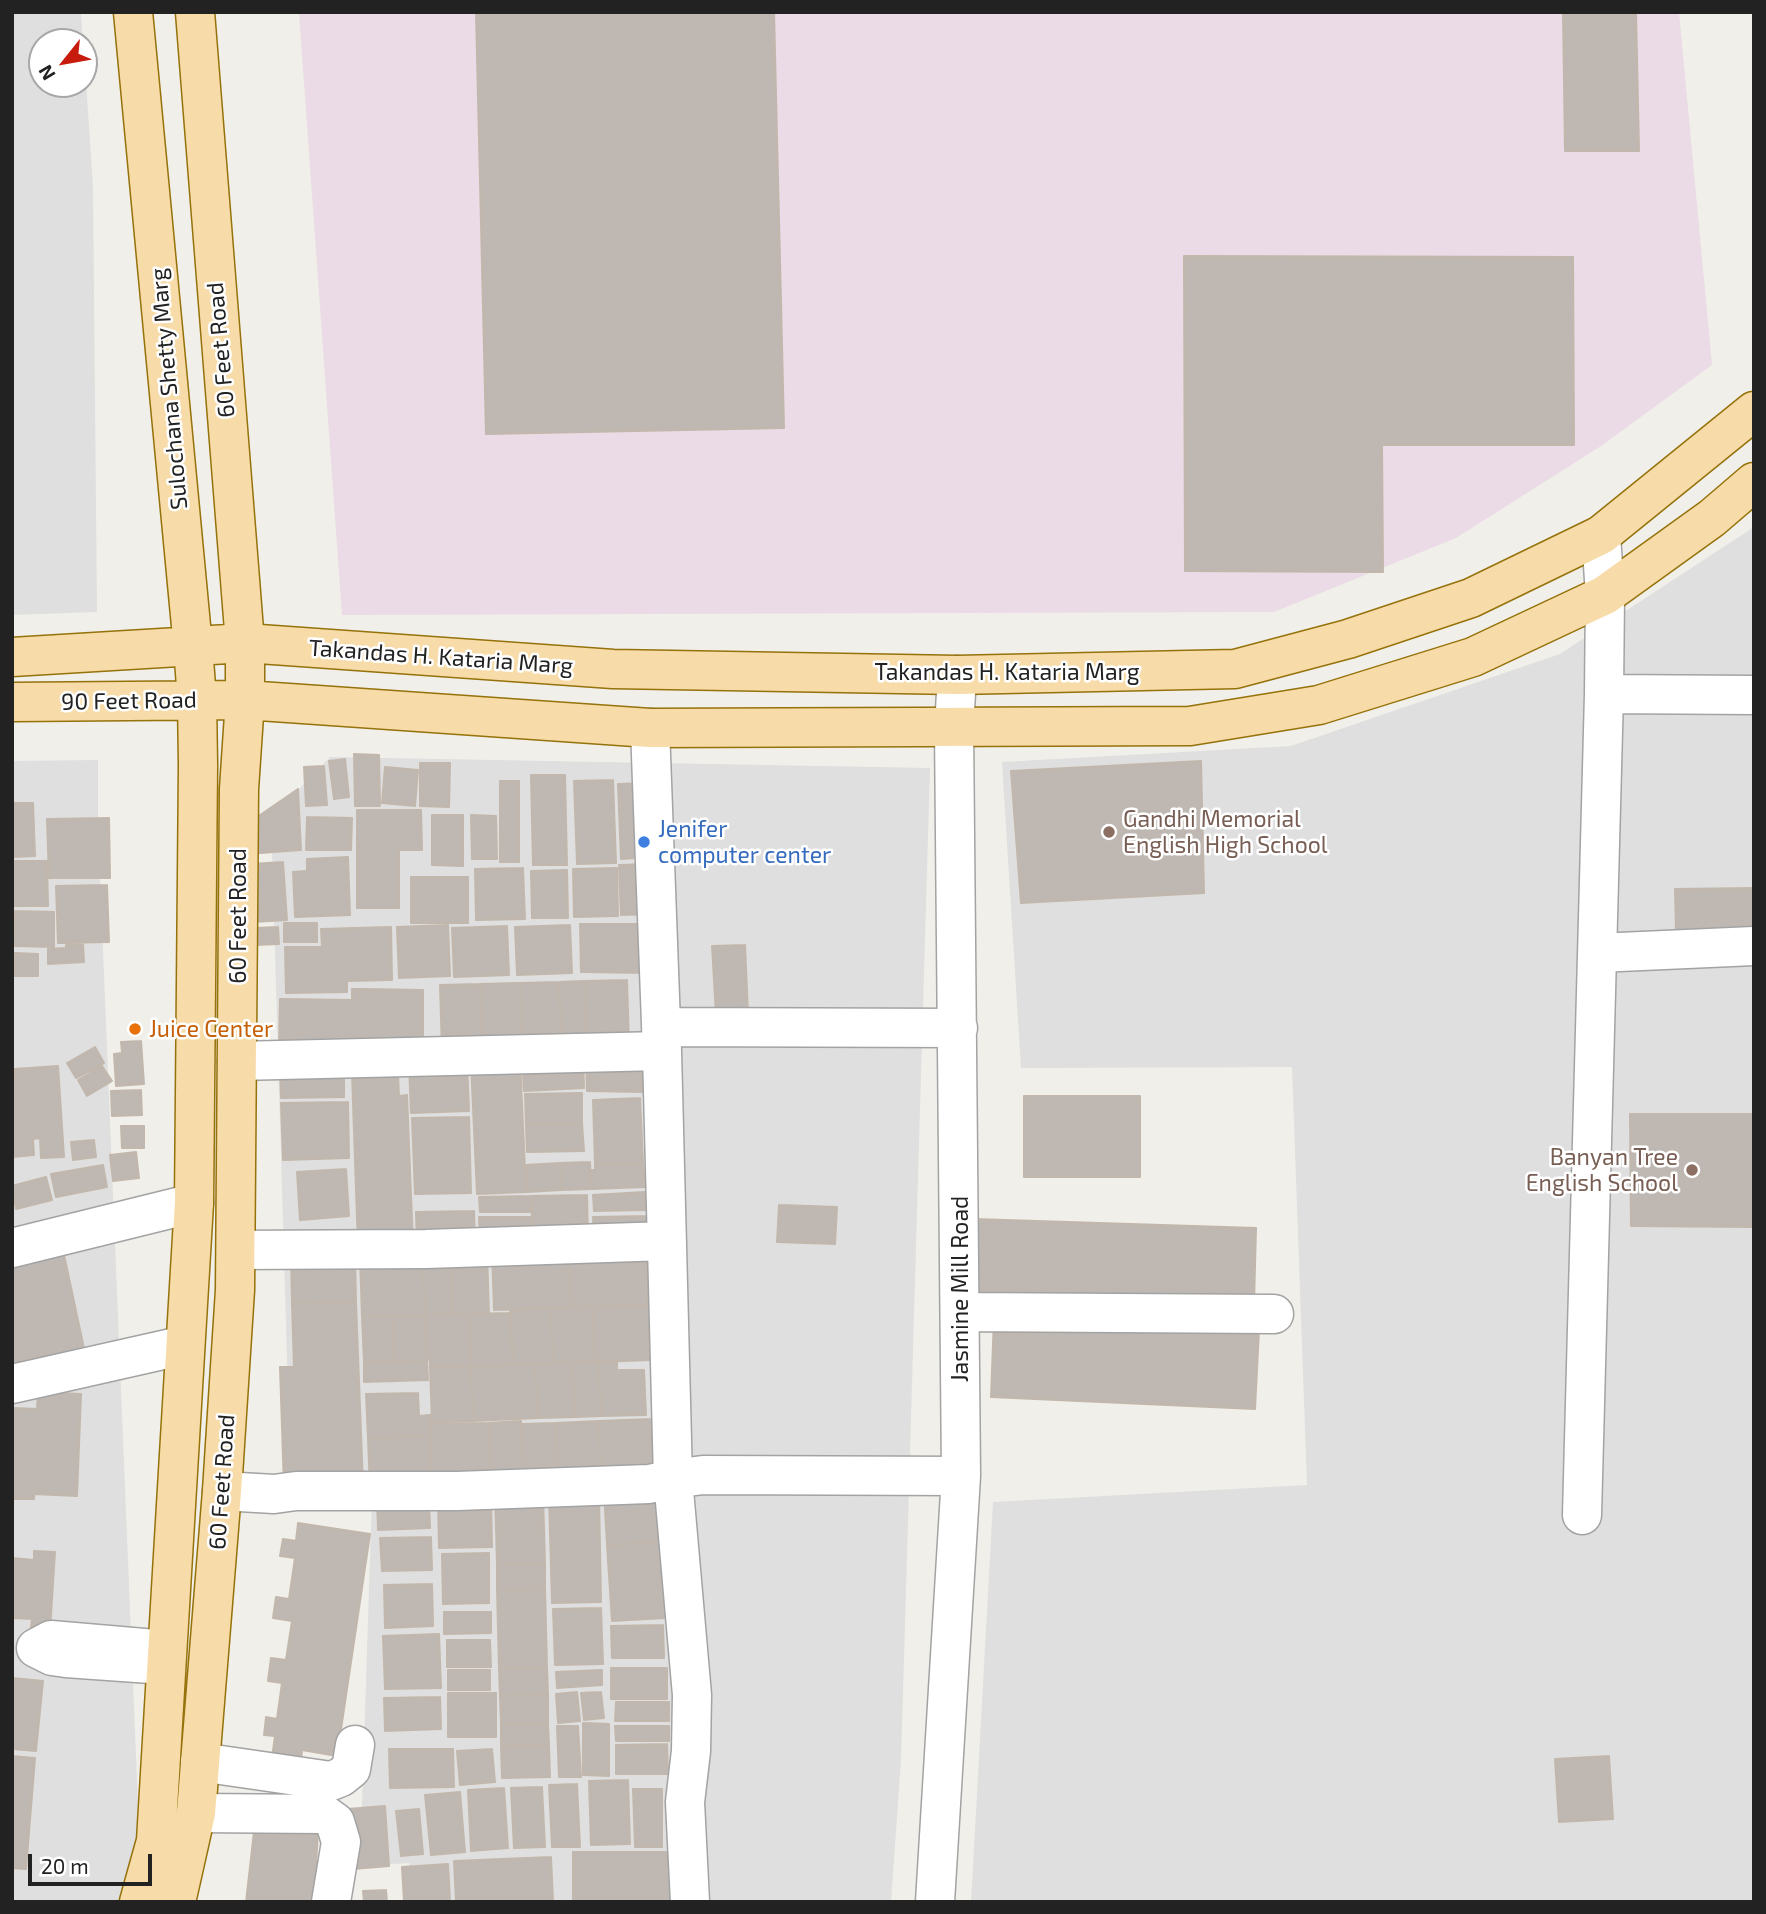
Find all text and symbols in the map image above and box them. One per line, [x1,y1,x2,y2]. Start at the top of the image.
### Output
north arrow [28,28,98,98]
text: N [33,61,60,85]
street label: Sulochana Shetty Marg [145,267,193,511]
street label: 60 Feet Road [201,281,241,419]
street label: Takandas H. Kataria Marg [308,634,574,680]
street label: Takandas H. Kataria Marg [875,658,1139,686]
street label: 90 Feet Road [61,686,197,716]
place label: Gandhi Memorial English High School [1123,805,1328,859]
place label: Jenifer computer center [658,815,831,869]
marker: Gandhi Memorial English High School [1101,824,1117,840]
marker: Jenifer computer center [636,834,652,850]
street label: 60 Feet Road [224,848,252,984]
place label: Juice Center [149,1015,273,1043]
marker: Juice Center [127,1021,143,1037]
place label: Banyan Tree English School [1526,1143,1678,1197]
marker: Banyan Tree English School [1684,1162,1700,1178]
street label: Jasmine Mill Road [946,1196,974,1382]
street label: 60 Feet Road [203,1413,241,1551]
scale bar [32,1840,156,1884]
text: 20 m [41,1853,89,1878]

